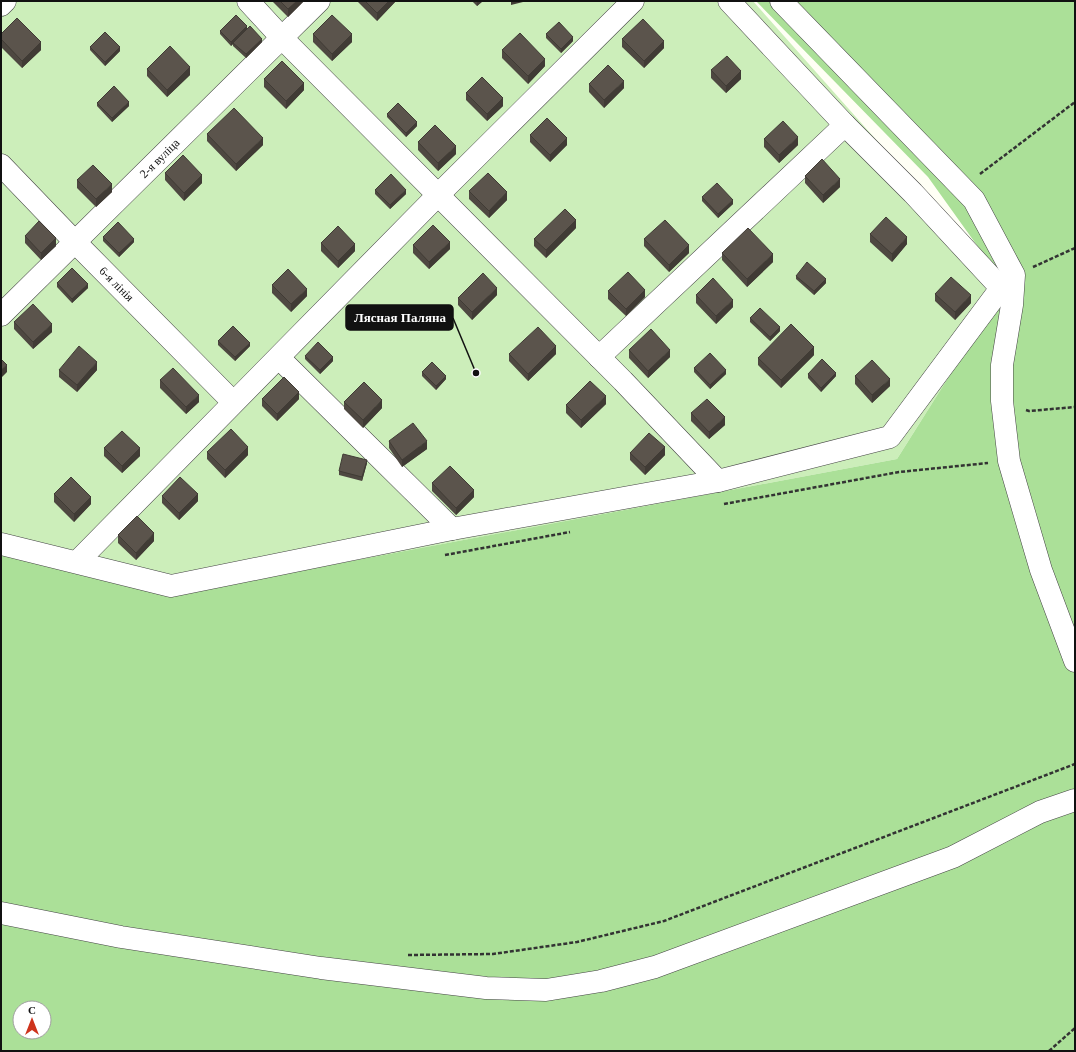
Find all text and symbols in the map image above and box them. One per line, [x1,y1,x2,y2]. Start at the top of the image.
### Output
street label: 2-я вуліца [137,135,183,181]
street label: 6-я лінія [96,264,137,305]
callout: Лясная Паляна [346,305,453,330]
text: Лясная Паляна [354,310,446,325]
north arrow [12,1000,52,1040]
text: С [28,1004,36,1016]

